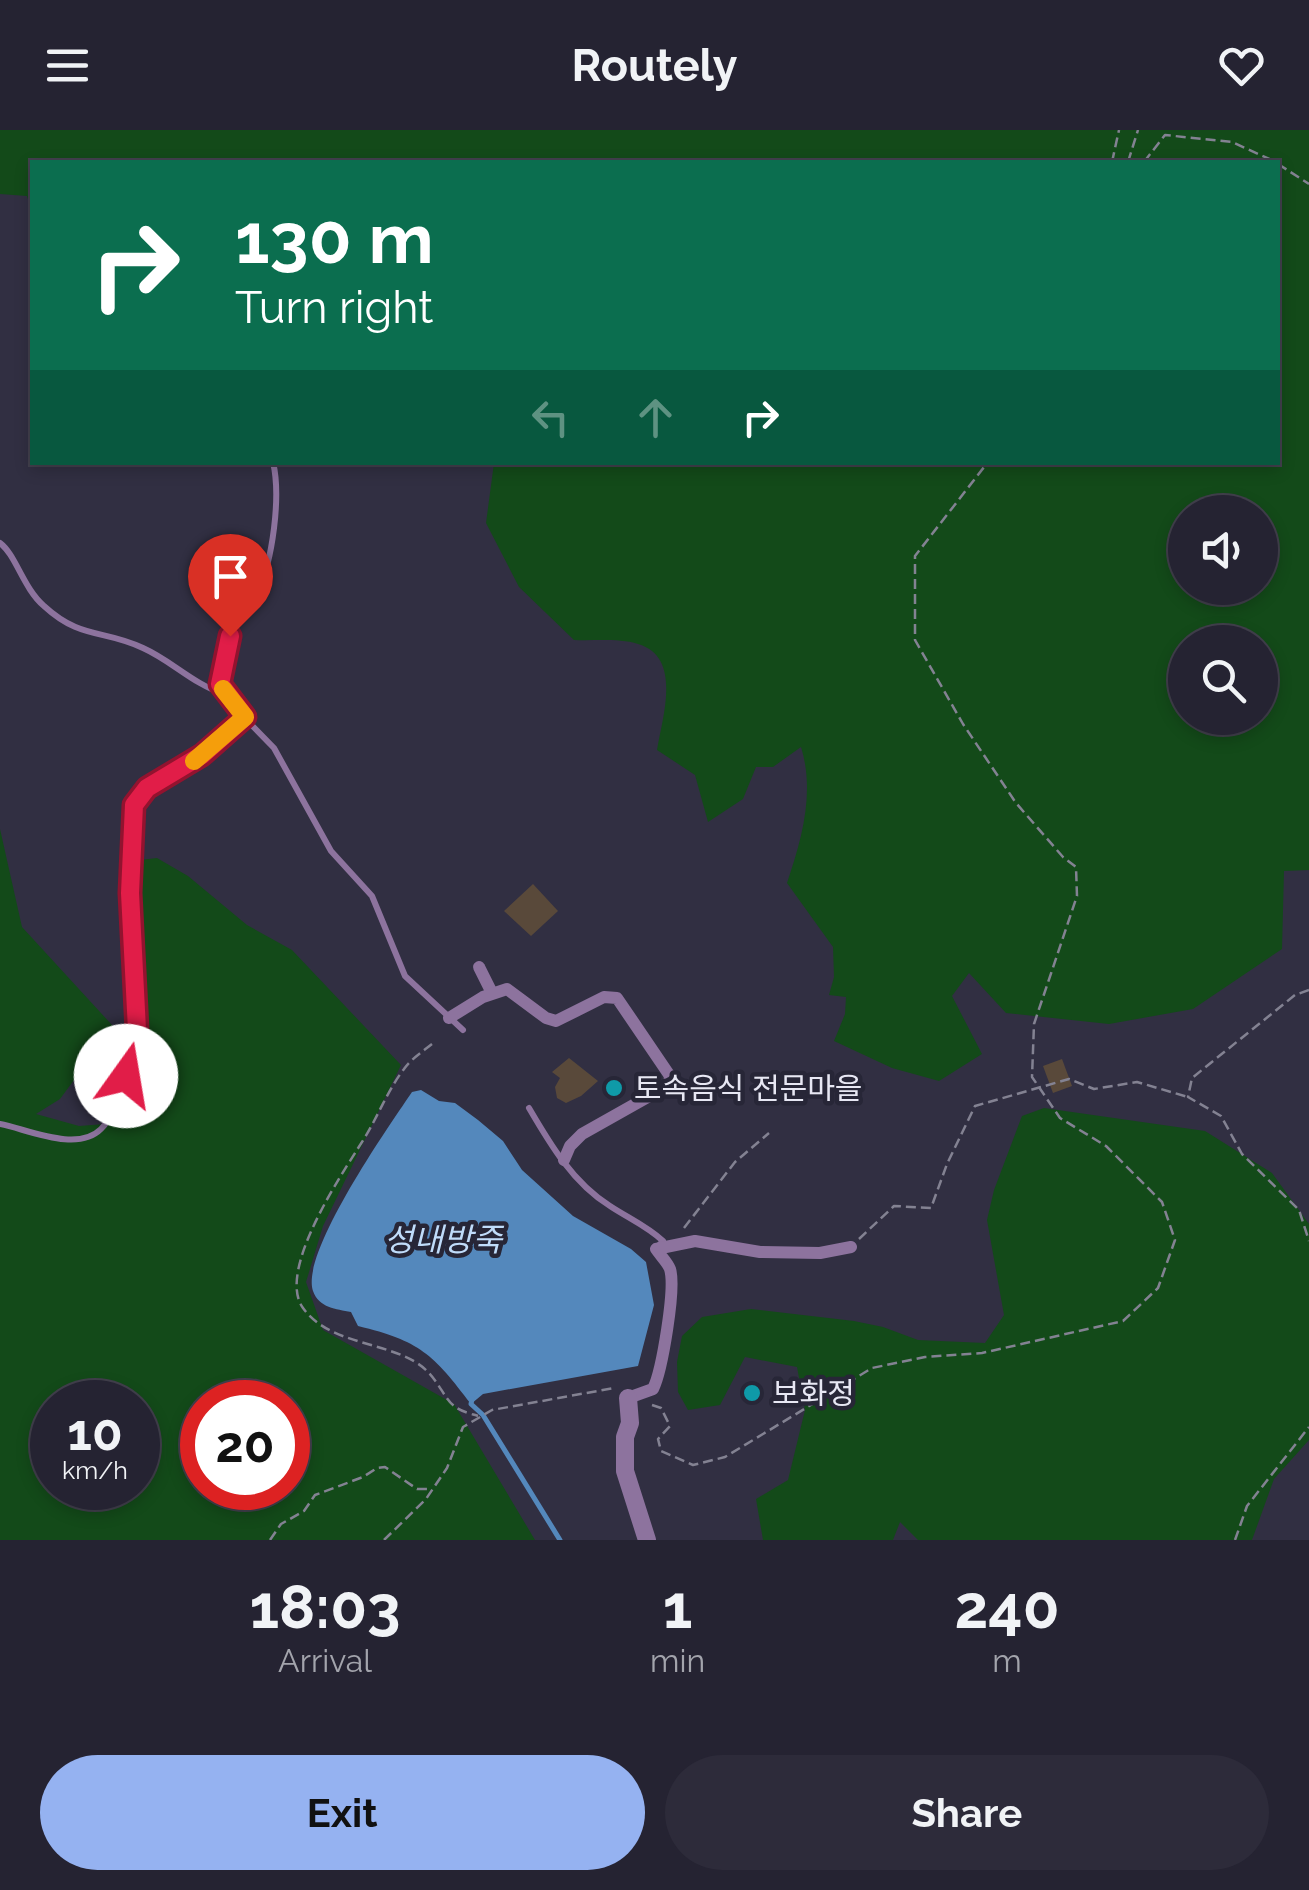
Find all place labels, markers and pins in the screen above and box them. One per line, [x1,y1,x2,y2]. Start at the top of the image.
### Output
pin [188,534,273,637]
place label: 토속음식 전문마을 [634,1071,862,1106]
marker: 토속음식 전문마을 [603,1077,625,1099]
place label: 보화정 [772,1376,855,1411]
marker: 보화정 [741,1382,763,1404]

